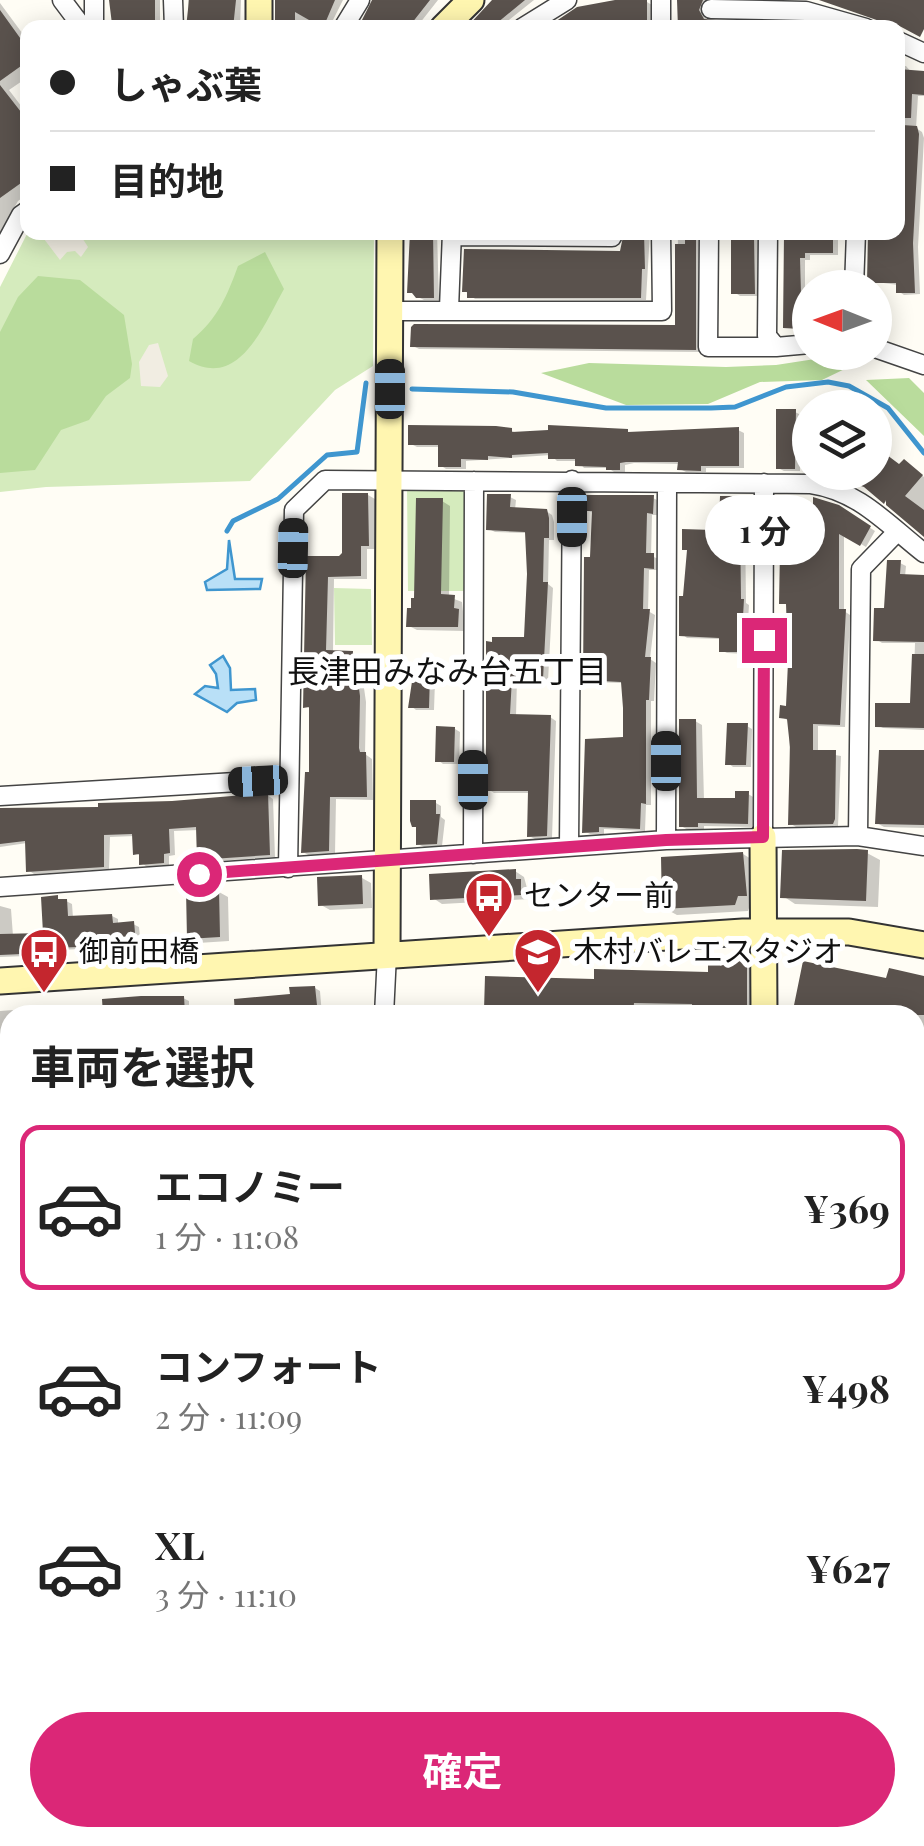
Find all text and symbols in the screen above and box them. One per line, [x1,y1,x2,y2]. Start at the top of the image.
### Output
text: しゃぶ葉 [110,58,262,109]
text: 目的地 [110,154,224,205]
north arrow [792,270,892,370]
map controls [792,270,892,490]
car [375,359,405,419]
button: layers [792,390,892,490]
car [557,487,587,547]
callout: 1 分 [704,495,824,565]
text: 1 分 [739,508,791,551]
car [277,518,309,578]
route end [742,618,787,663]
district label: 長津田みなみ台五丁目 [287,648,607,691]
car [651,731,681,791]
car [458,750,488,810]
car [227,764,289,798]
route start [177,852,222,897]
bus stop icon: センター前 [463,870,515,938]
place label: センター前 [524,874,674,914]
bus stop icon: 御前田橋 [18,926,70,994]
school or university icon: 木村バレエスタジオ [512,926,564,994]
place label: 御前田橋 [79,930,199,970]
place label: 木村バレエスタジオ [573,930,843,970]
text: 車両を選択 [30,1035,255,1095]
text: エコノミー [155,1160,345,1211]
icon: car [35,1163,125,1253]
text: ¥369 [803,1182,890,1233]
text: 1 分 · 11:08 [155,1214,299,1257]
text: コンフォート [155,1340,382,1391]
icon: car [35,1343,125,1433]
text: ¥498 [802,1362,890,1413]
text: 2 分 · 11:09 [155,1394,302,1437]
text: XL [155,1519,204,1570]
icon: car [35,1523,125,1613]
text: ¥627 [806,1542,890,1593]
text: 3 分 · 11:10 [155,1572,297,1615]
button: 確定 [30,1712,895,1827]

